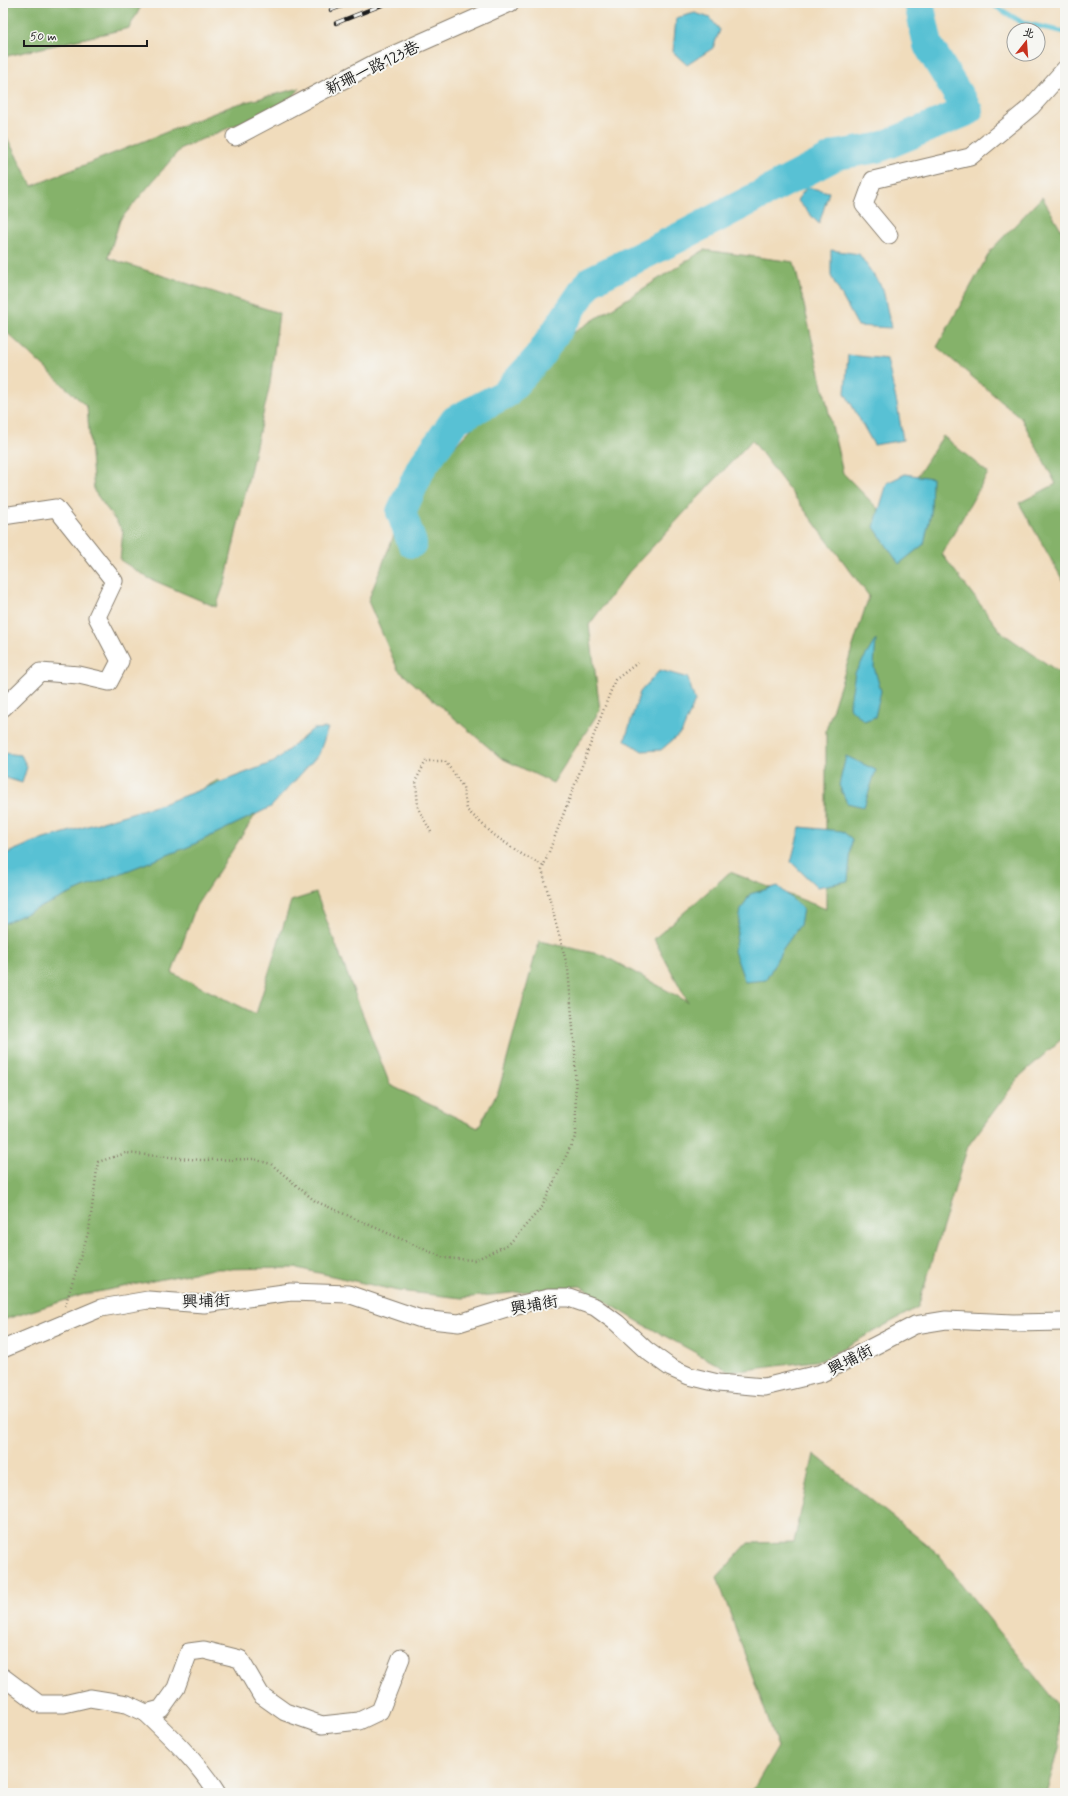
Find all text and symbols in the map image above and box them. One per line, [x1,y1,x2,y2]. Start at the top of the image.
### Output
scale bar [24,22,147,48]
north arrow [1006,22,1046,62]
text: 北 [1021,25,1036,42]
text: 50 m [30,29,57,45]
street label: 新珊一路123巷 [322,37,423,100]
street label: 興埔街 [182,1290,230,1313]
street label: 興埔街 [509,1291,560,1320]
street label: 興埔街 [825,1340,877,1381]

